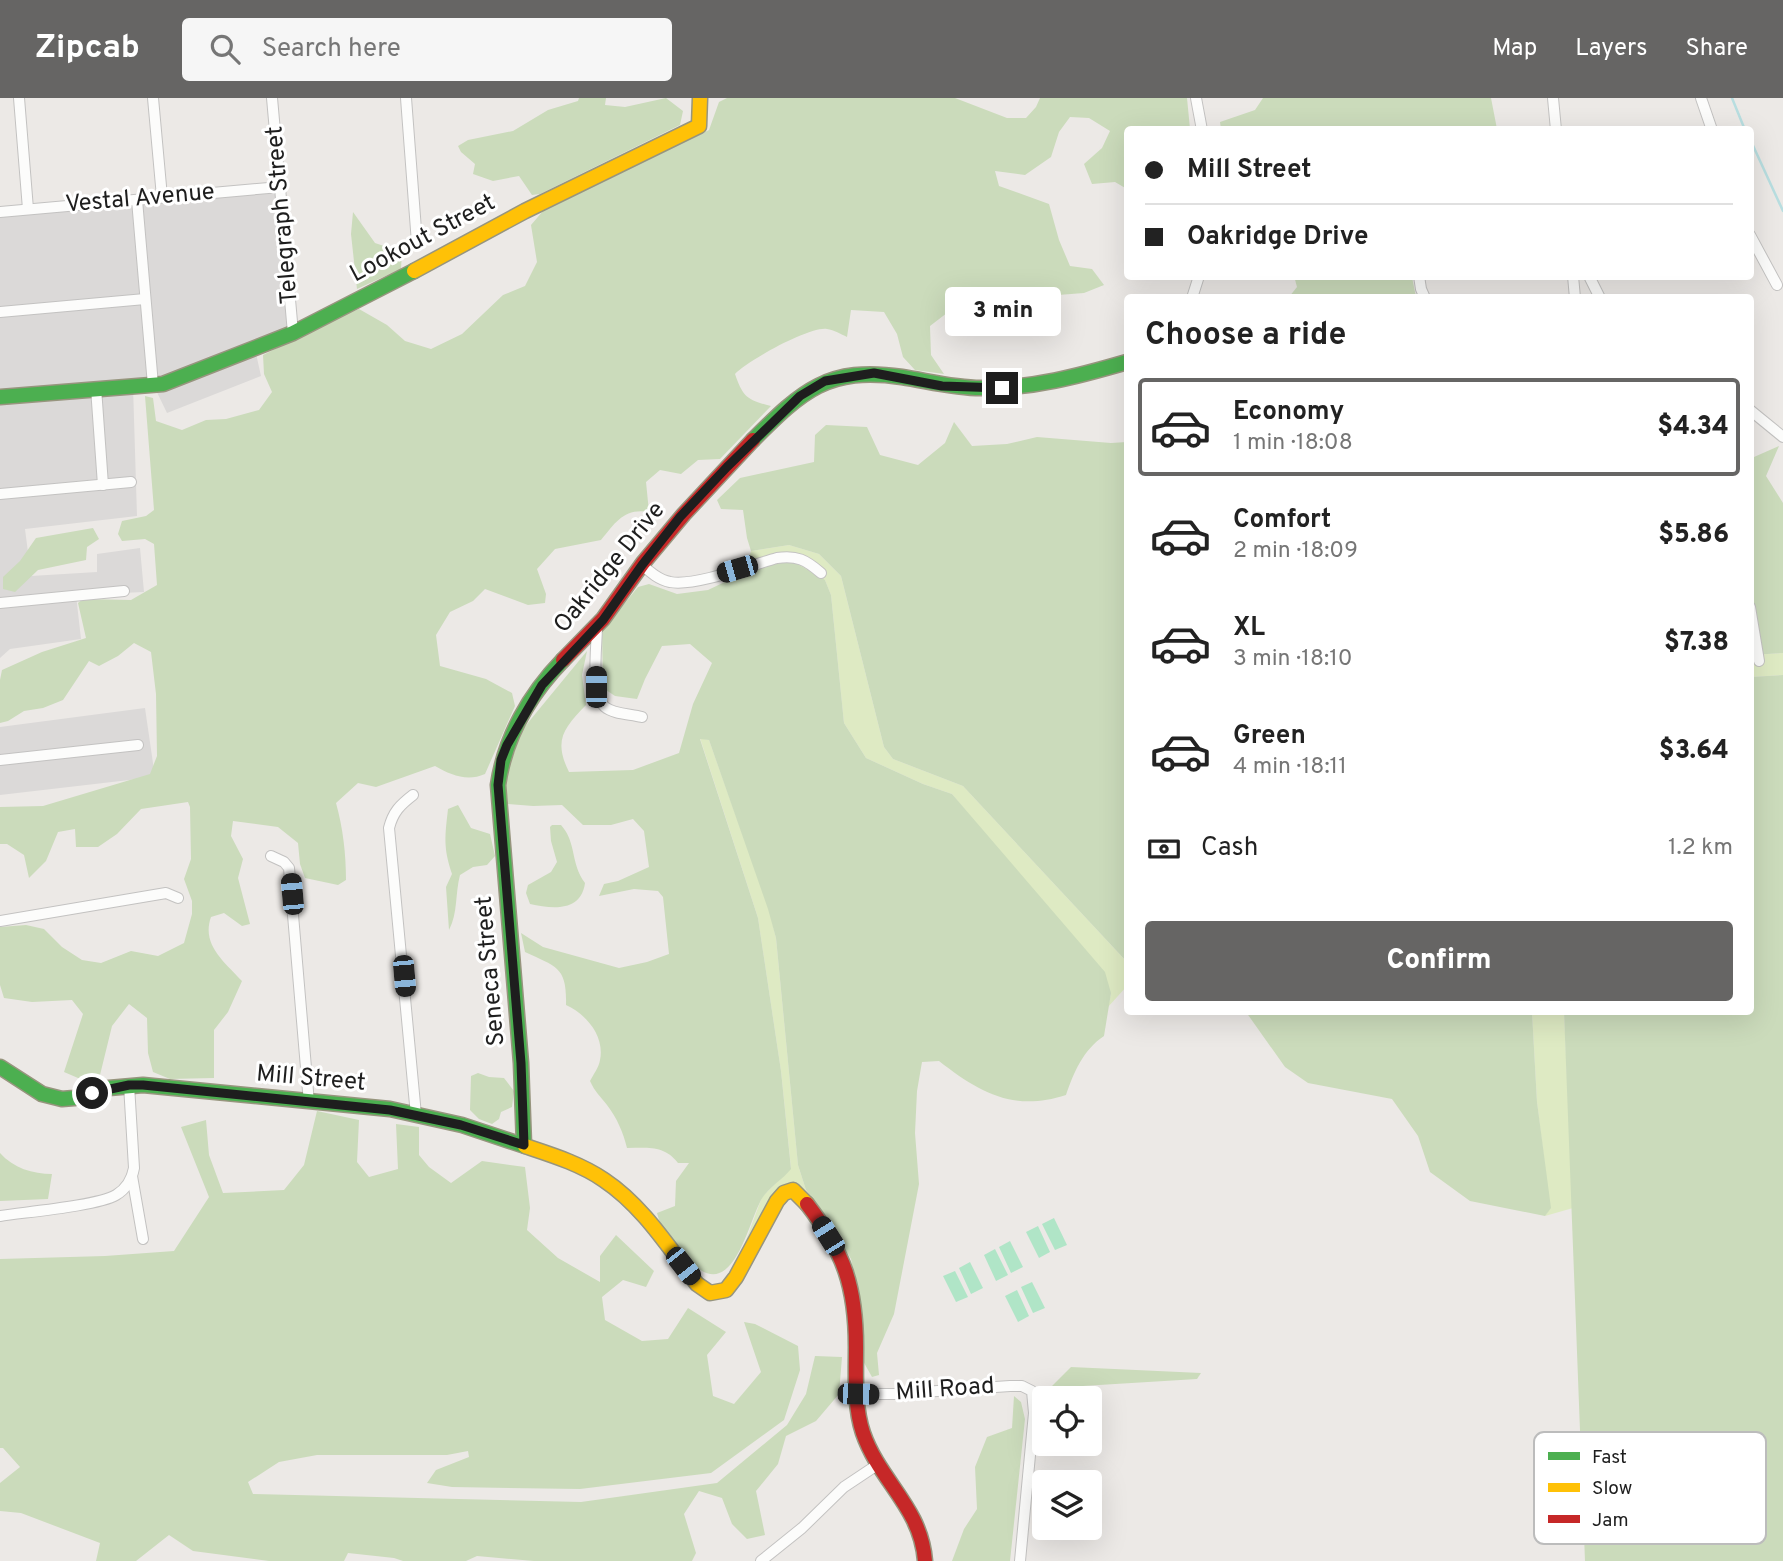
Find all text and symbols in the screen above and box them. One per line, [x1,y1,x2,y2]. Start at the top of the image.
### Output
search box [182,18,672,81]
text: Zipcab [35,28,140,70]
icon: search [206,30,244,68]
text: Search here [262,33,401,66]
text: Map [1492,34,1537,64]
text: Layers [1575,34,1647,64]
text: Share [1685,34,1748,64]
street label: Telegraph Street [260,125,306,305]
text: Mill Street [1187,154,1312,187]
street label: Vestal Avenue [64,178,216,220]
street label: Lookout Street [345,188,501,290]
text: Oakridge Drive [1187,221,1368,254]
callout: 3 min [944,286,1060,336]
text: 3 min [973,297,1033,326]
text: Choose a ride [1145,316,1346,356]
route end [986,372,1018,404]
icon: car [1149,396,1212,459]
text: Economy [1233,396,1344,429]
text: $4.34 [1657,411,1729,444]
text: 1 min · 18:08 [1233,429,1353,458]
street label: Oakridge Drive [548,496,672,640]
icon: car [1149,504,1212,567]
text: Comfort [1233,504,1331,537]
text: $5.86 [1658,519,1729,552]
text: 2 min · 18:09 [1233,537,1358,566]
car [714,553,761,585]
icon: car [1149,612,1212,675]
text: XL [1233,612,1265,645]
text: $7.38 [1664,627,1729,660]
text: 3 min · 18:10 [1233,645,1352,674]
car [586,666,607,708]
icon: car [1149,720,1212,783]
text: Green [1233,720,1306,753]
text: $3.64 [1659,735,1729,768]
text: 4 min · 18:11 [1233,753,1347,782]
icon: cash [1145,830,1183,868]
text: Cash [1201,832,1258,865]
text: 1.2 km [1668,834,1733,863]
car [280,872,305,916]
street label: Seneca Street [470,895,512,1047]
button: Confirm [1145,921,1733,1001]
car [392,954,417,998]
street label: Mill Street [255,1059,367,1099]
route start [76,1077,108,1109]
car [808,1213,849,1259]
car [662,1243,705,1289]
street label: Mill Road [894,1372,996,1408]
car [837,1383,880,1405]
map controls [1032,1386,1102,1540]
button: locate [1032,1386,1102,1456]
legend [1534,1432,1766,1544]
text: Fast [1592,1446,1627,1470]
button: layers [1032,1470,1102,1540]
text: Slow [1592,1477,1632,1501]
text: Jam [1592,1509,1629,1533]

